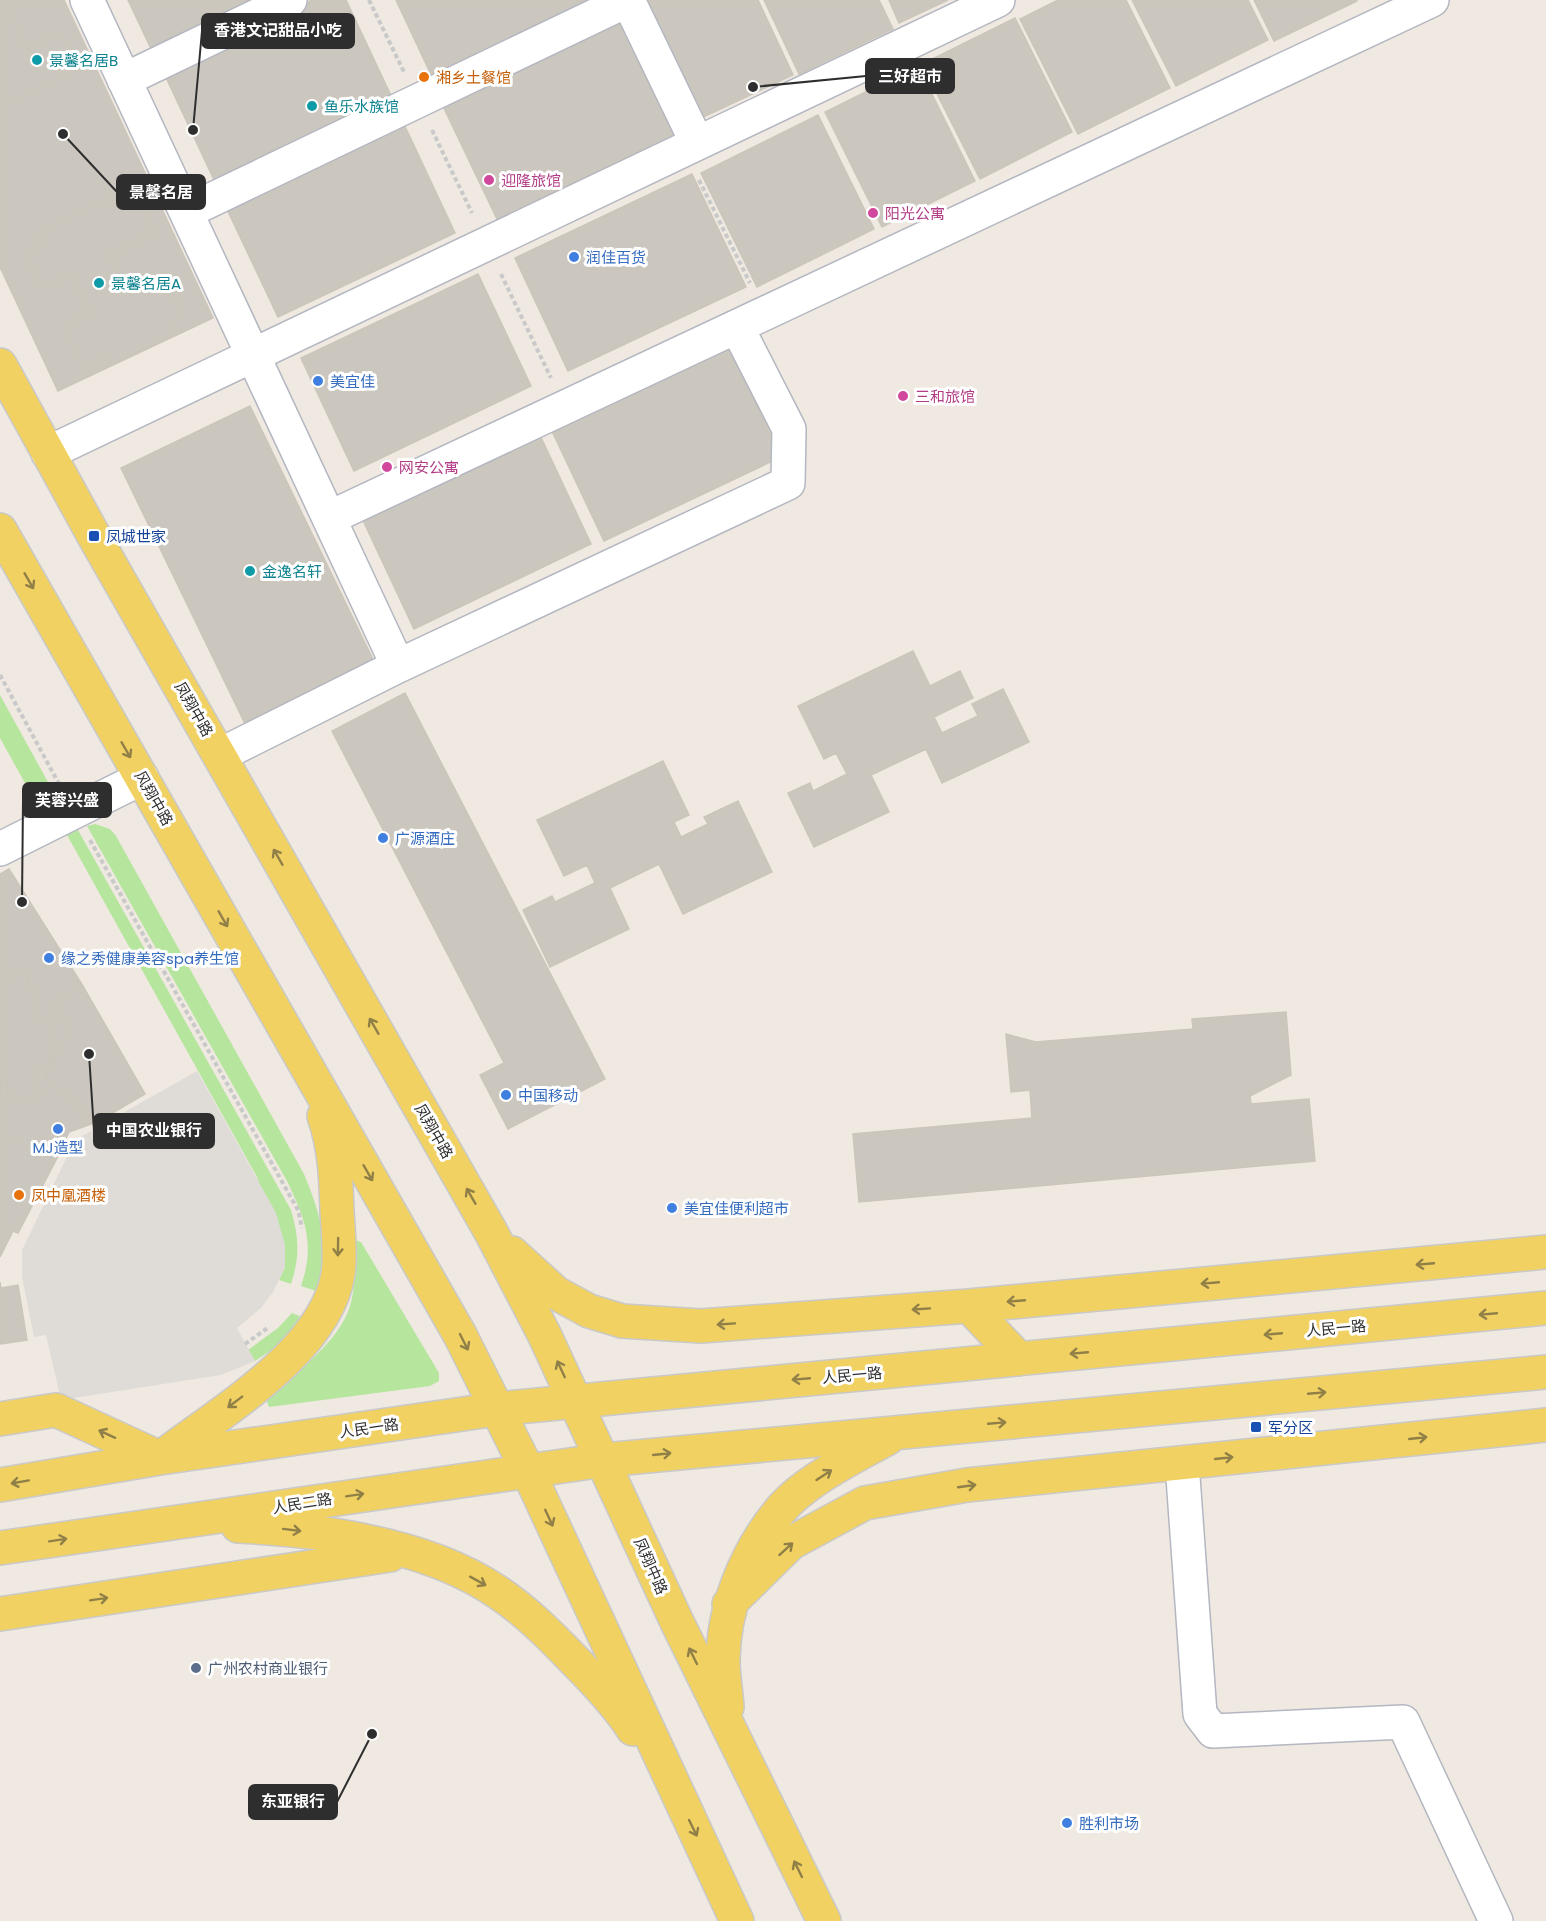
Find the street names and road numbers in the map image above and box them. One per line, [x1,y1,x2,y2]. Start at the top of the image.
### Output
street label: 凤翔中路 [170,678,218,740]
street label: 风翔中路 [130,767,178,829]
street label: 凤翔中路 [410,1100,458,1162]
street label: 人民一路 [1305,1315,1367,1341]
street label: 人民一路 [821,1362,883,1388]
street label: 人民一路 [338,1413,400,1443]
street label: 人民二路 [271,1488,333,1518]
street label: 凤翔中路 [629,1534,673,1598]

